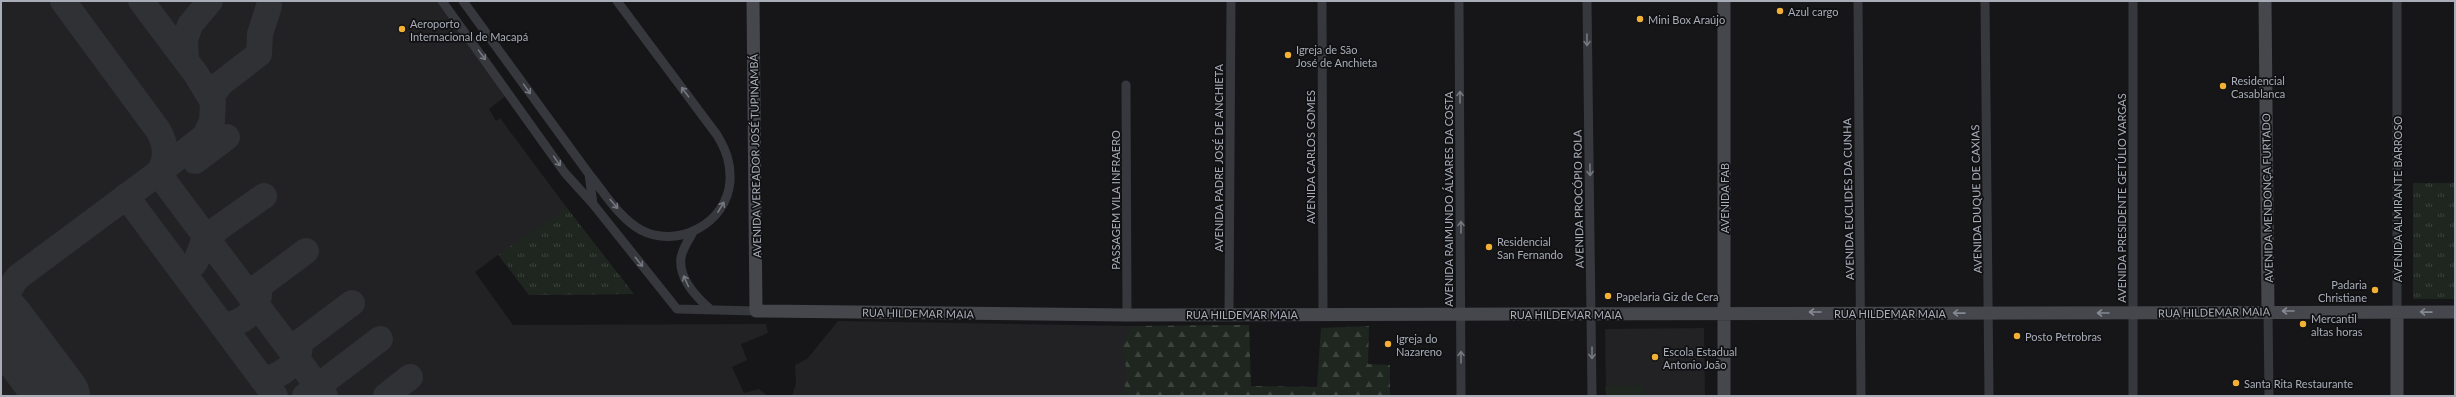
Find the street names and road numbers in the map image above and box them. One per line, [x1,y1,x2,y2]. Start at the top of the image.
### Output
street label: AVENIDA VEREADOR JOSÉ TUPINAMBÁ [747,53,763,258]
street label: AVENIDA PADRE JOSÉ DE ANCHIETA [1212,64,1225,252]
street label: AVENIDA CARLOS GOMES [1304,90,1317,224]
street label: AVENIDA RAIMUNDO ÁLVARES DA COSTA [1442,91,1455,307]
street label: AVENIDA PRESIDENTE GETÚLIO VARGAS [2115,93,2128,303]
street label: AVENIDA MENDONÇA FURTADO [2259,113,2275,283]
street label: AVENIDA ALMIRANTE BARROSO [2391,116,2404,282]
street label: AVENIDA EUCLIDES DA CUNHA [1840,117,1856,280]
street label: AVENIDA DUQUE DE CAXIAS [1968,125,1984,273]
street label: AVENIDA PROCÓPIO ROLA [1570,129,1586,268]
street label: PASSAGEM VILA INFRAERO [1109,130,1122,270]
street label: AVENIDA FAB [1718,163,1731,233]
street label: RUA HILDEMAR MAIA [2158,305,2271,319]
street label: RUA HILDEMAR MAIA [862,306,975,320]
street label: RUA HILDEMAR MAIA [1834,307,1947,320]
street label: RUA HILDEMAR MAIA [1186,308,1299,321]
street label: RUA HILDEMAR MAIA [1510,308,1623,321]

